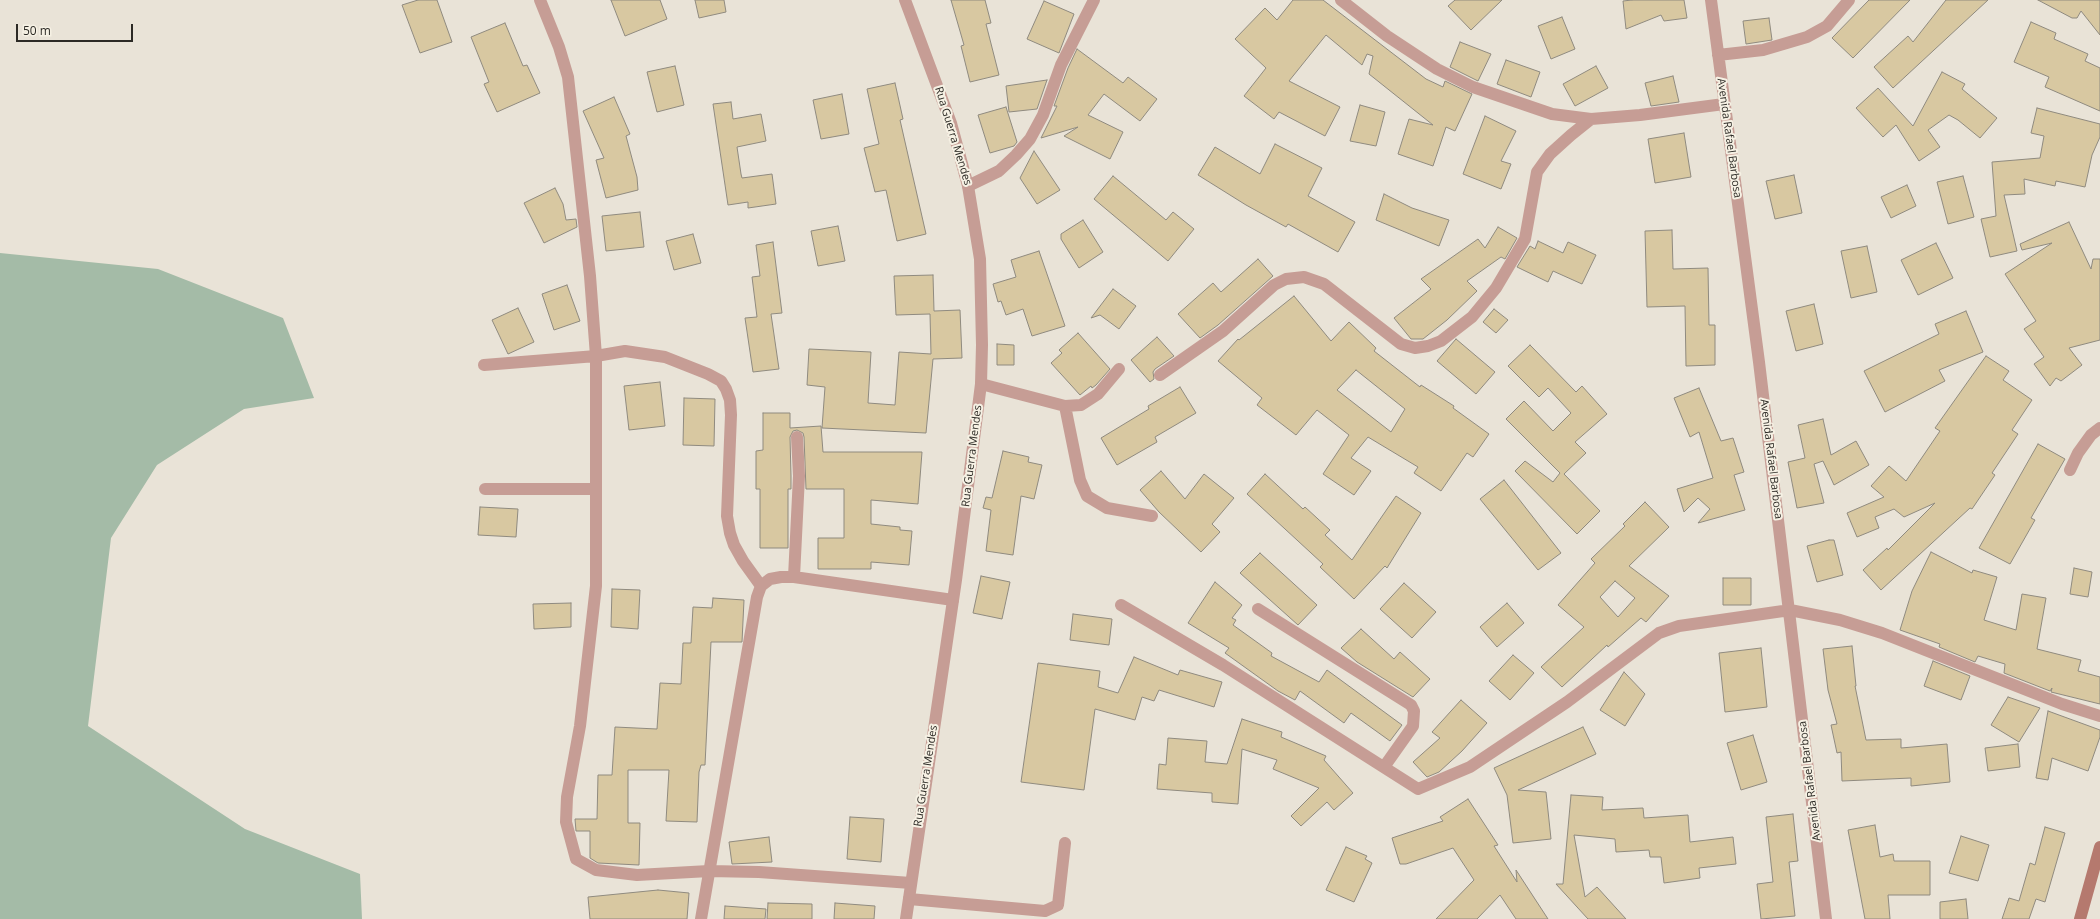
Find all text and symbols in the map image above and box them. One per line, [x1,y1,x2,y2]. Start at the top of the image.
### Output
scale bar [18,16,135,42]
text: 50 m [23,22,51,39]
street label: Avenida Rafael Barbosa [1714,77,1744,199]
street label: Rua Guerra Mendes [932,85,974,187]
street label: Avenida Rafael Barbosa [1757,398,1785,520]
street label: Rua Guerra Mendes [959,404,985,508]
street label: Avenida Rafael Barbosa [1796,720,1824,842]
street label: Rua Guerra Mendes [911,724,941,828]

